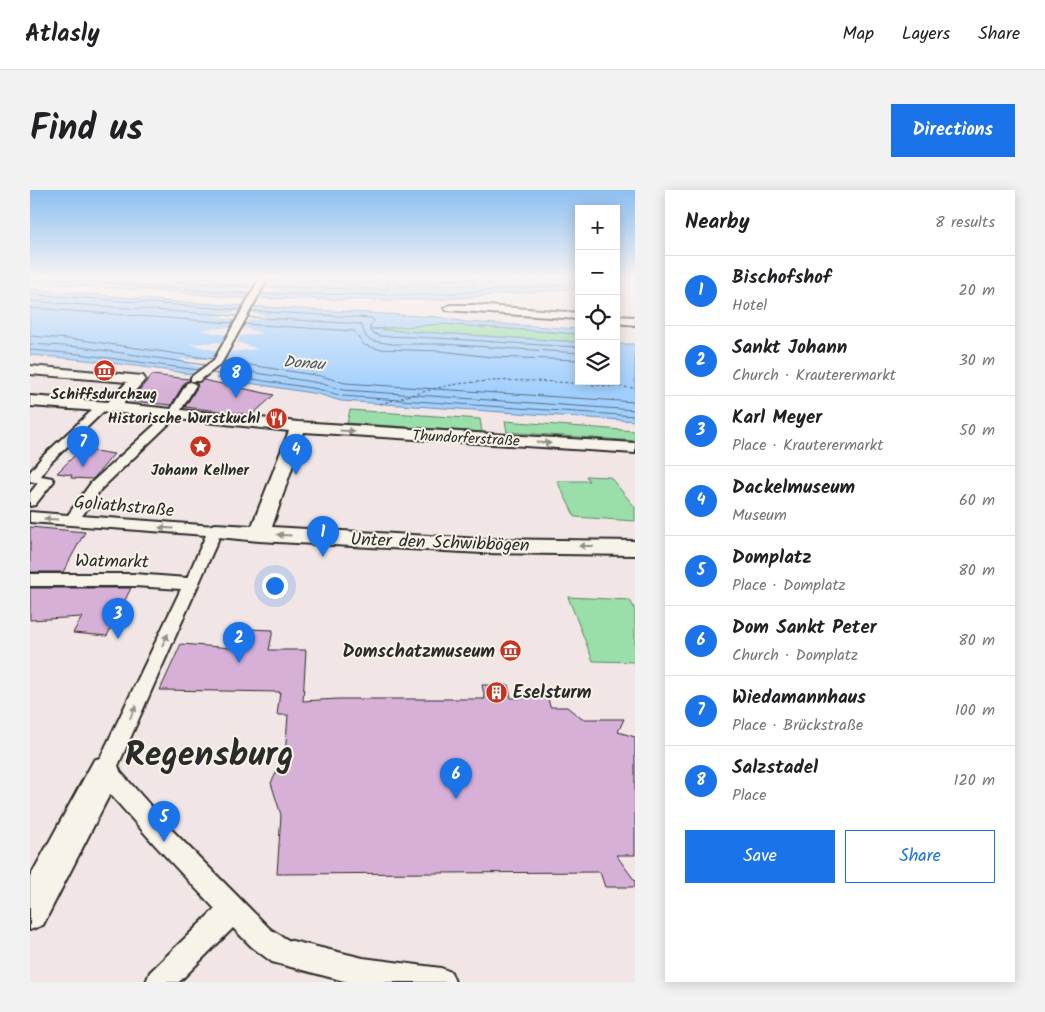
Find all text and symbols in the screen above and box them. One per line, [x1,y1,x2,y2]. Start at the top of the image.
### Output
text: Atlasly [25,15,100,54]
text: Map [843,20,874,49]
text: Layers [902,20,950,49]
text: Share [978,20,1020,49]
text: Find us [30,102,143,158]
button: Directions [891,104,1015,157]
map controls [575,205,620,385]
button: + [575,205,620,250]
text: Nearby [685,206,750,239]
text: 8 results [935,210,995,235]
button: − [575,250,620,295]
text: Bischofshof [732,263,831,293]
text: 1 [699,278,703,303]
text: 20 m [959,278,995,303]
text: Hotel [732,293,767,318]
button: locate [575,295,620,340]
text: Sankt Johann [732,333,847,363]
button: layers [575,340,620,385]
text: 2 [696,348,706,373]
text: 30 m [959,348,995,373]
water label: Donau [282,350,328,378]
pin: 8 [220,357,252,398]
museum icon: Schiffsdurchzug [92,359,116,383]
text: Church · Krauterermarkt [732,363,896,388]
place label: Schiffsdurchzug [51,383,157,407]
text: Karl Meyer [732,403,822,433]
restaurant icon: Historische Wurstkuchl [264,406,288,430]
place label: Historische Wurstkuchl [108,407,260,431]
text: 3 [697,418,705,443]
text: 50 m [959,418,995,443]
street label: Thundorferstraße [412,424,521,454]
pin: 7 [67,426,99,467]
one-way arrow [339,427,355,435]
text: Place · Krauterermarkt [732,433,883,458]
pin: 4 [280,434,312,475]
place icon: Johann Kellner [188,435,212,459]
one-way arrow [536,439,552,447]
place label: Johann Kellner [151,459,250,483]
text: Dackelmuseum [732,473,855,503]
text: 4 [697,488,705,513]
text: 60 m [959,488,995,513]
street label: Goliathstraße [73,489,175,526]
text: Museum [732,503,787,528]
one-way arrow [43,514,59,522]
pin: 1 [307,516,339,557]
one-way arrow [158,524,174,532]
street label: Unter den Schwibbögen [350,526,530,561]
one-way arrow [276,531,292,539]
one-way arrow [578,542,594,550]
text: Domplatz [732,543,812,573]
street label: Watmarkt [75,547,150,578]
text: 5 [697,558,705,583]
text: 80 m [958,558,995,583]
your location [262,573,288,599]
text: Place · Domplatz [732,573,846,598]
pin: 3 [102,598,134,639]
text: Dom Sankt Peter [732,613,877,643]
pin: 2 [223,622,255,663]
text: 6 [697,628,705,653]
text: 80 m [958,628,995,653]
one-way arrow [162,633,170,647]
place label: Domschatzmuseum [343,638,495,667]
museum icon: Domschatzmuseum [499,639,523,663]
text: Church · Domplatz [732,643,858,668]
place label: Eselsturm [513,679,592,708]
building icon: Eselsturm [485,680,509,704]
text: Wiedamannhaus [732,683,866,713]
text: 7 [697,698,705,723]
text: 100 m [955,698,995,723]
one-way arrow [129,705,137,719]
text: Place · Brückstraße [732,713,863,738]
district label: Regensburg [124,729,294,783]
text: Salzstadel [732,753,818,783]
pin: 6 [440,758,472,799]
text: 8 [696,768,706,793]
text: 120 m [954,768,995,793]
text: Place [732,783,766,808]
pin: 5 [148,801,180,842]
button: Save [685,830,835,883]
button: Share [845,830,995,883]

